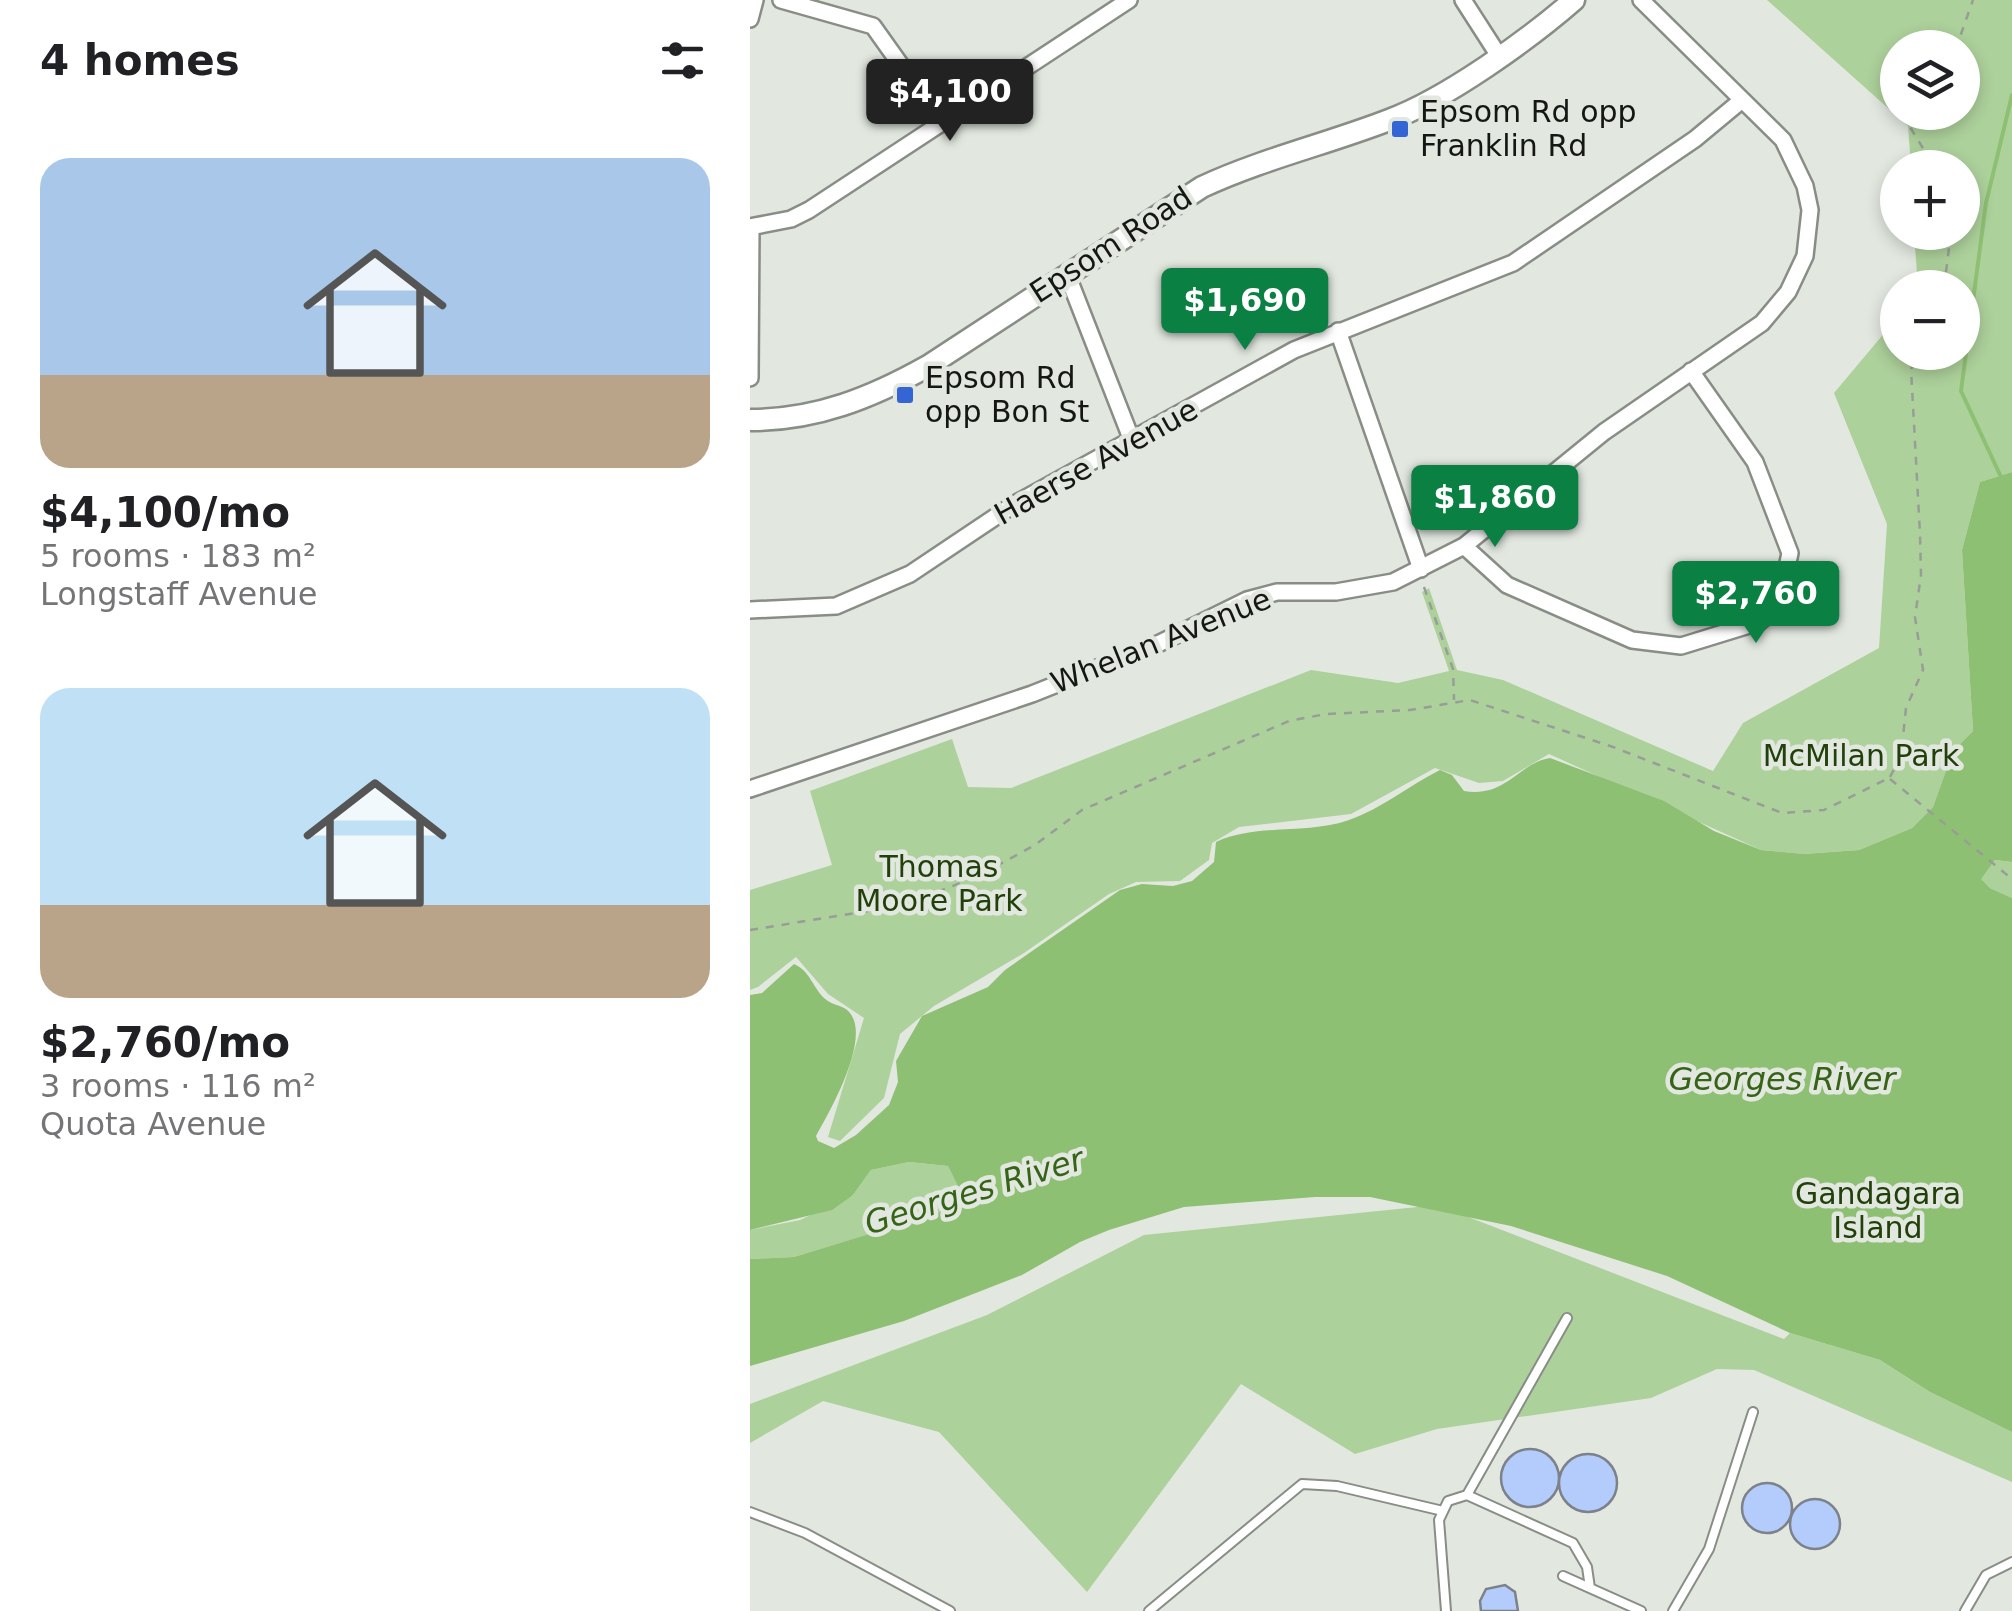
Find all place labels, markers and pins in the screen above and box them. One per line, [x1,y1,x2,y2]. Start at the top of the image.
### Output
pin: $4,100 [869,59,1031,144]
place label: Epsom Rd opp Franklin Rd [1420,94,1637,163]
marker: Epsom Rd opp Franklin Rd [1389,118,1411,140]
pin: $1,690 [1164,268,1326,353]
place label: Epsom Rd opp Bon St [925,360,1090,429]
marker: Epsom Rd opp Bon St [894,384,916,406]
pin: $1,860 [1414,465,1576,550]
pin: $2,760 [1675,561,1837,646]

